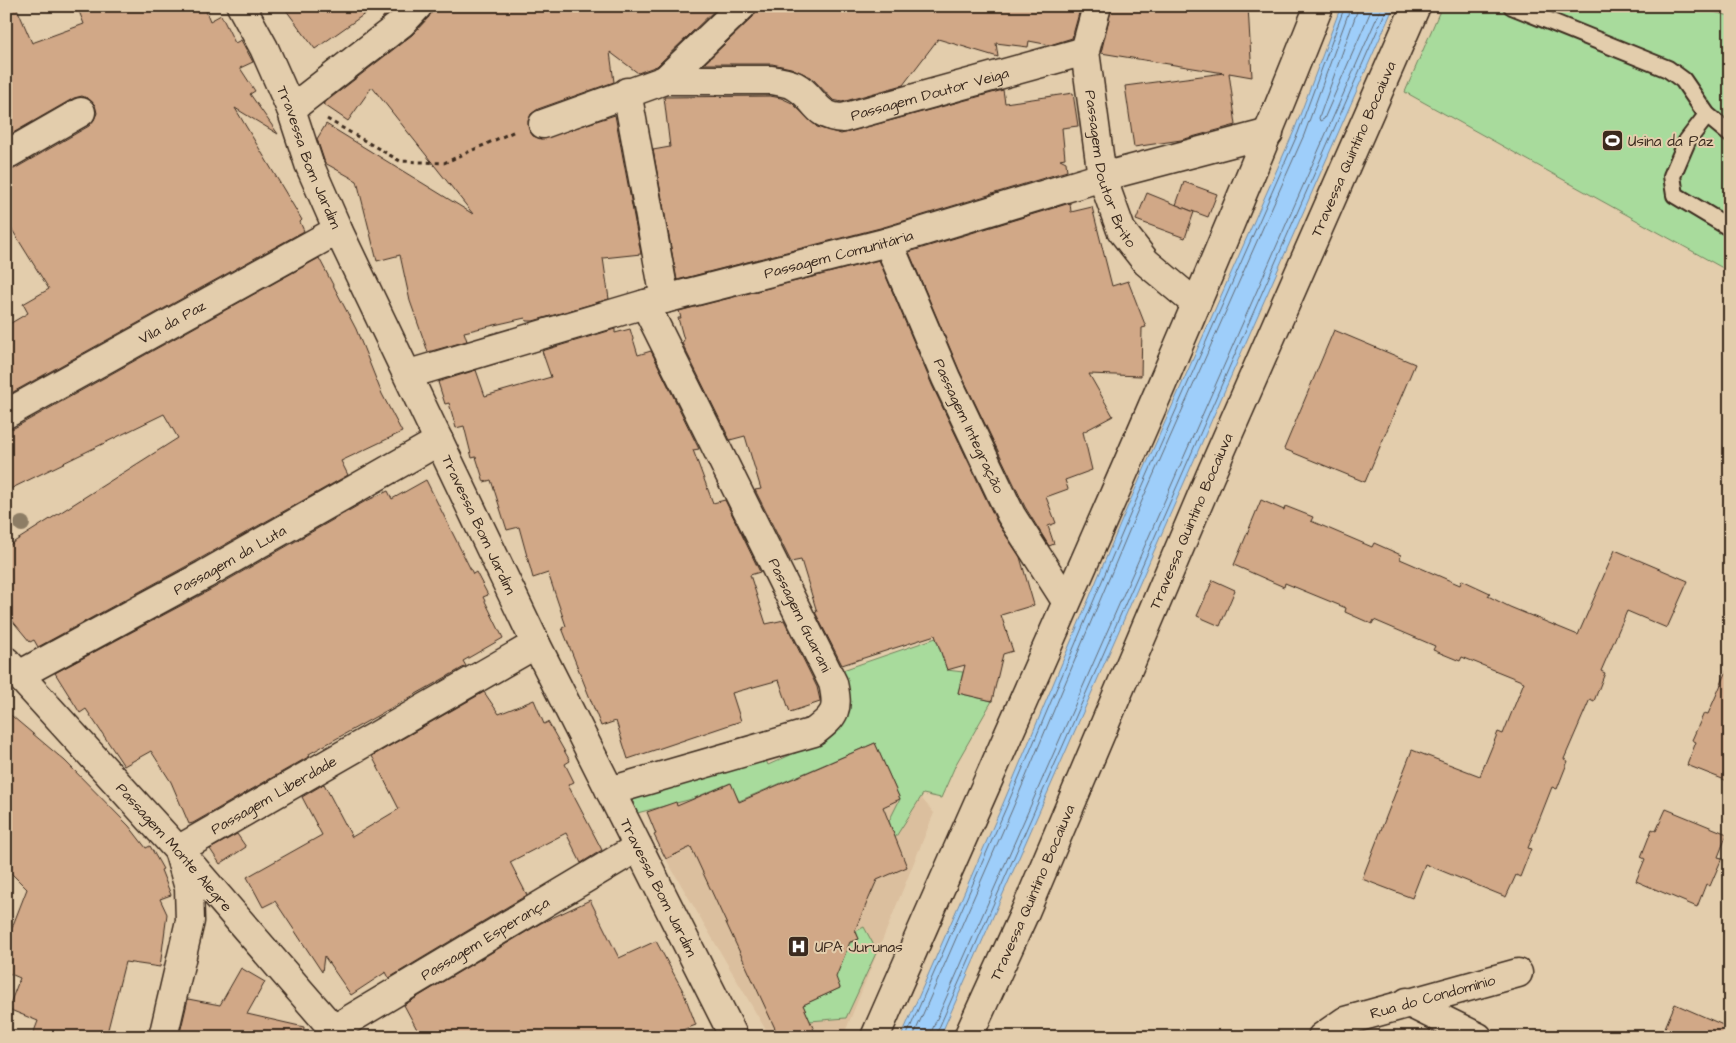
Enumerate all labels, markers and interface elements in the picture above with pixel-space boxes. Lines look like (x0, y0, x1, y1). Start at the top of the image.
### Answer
street label: Travessa Quintino Bocaiuva (1306, 58, 1402, 240)
street label: Passagem Doutor Veiga (848, 63, 1012, 126)
street label: Travessa Bom Jardim (271, 82, 346, 232)
street label: Passagem Doutor Brito (1079, 89, 1141, 253)
sports icon: Usina da Paz (1600, 129, 1624, 153)
place label: Usina da Paz (1628, 131, 1714, 152)
street label: Passagem Comunitária (762, 225, 916, 284)
street label: Vila da Paz (135, 295, 210, 349)
street label: Passagem Integração (928, 355, 1010, 498)
street label: Travessa Quintino Bocaiuva (1145, 430, 1239, 613)
street label: Travessa Bom Jardim (436, 452, 521, 598)
street label: Passagem da Luta (170, 520, 291, 601)
street label: Passagem Guarani (762, 555, 837, 677)
street label: Passagem Liberdade (207, 751, 341, 840)
street label: Passagem Monte Alegre (111, 778, 237, 917)
street label: Travessa Quintino Bocaiuva (985, 801, 1080, 984)
street label: Travessa Bom Jardim (615, 815, 702, 961)
street label: Passagem Esperança (417, 892, 554, 986)
hospital icon: UPA Jurunas (787, 935, 811, 959)
place label: UPA Jurunas (815, 937, 903, 958)
street label: Rua do Condomínio (1368, 970, 1498, 1025)

